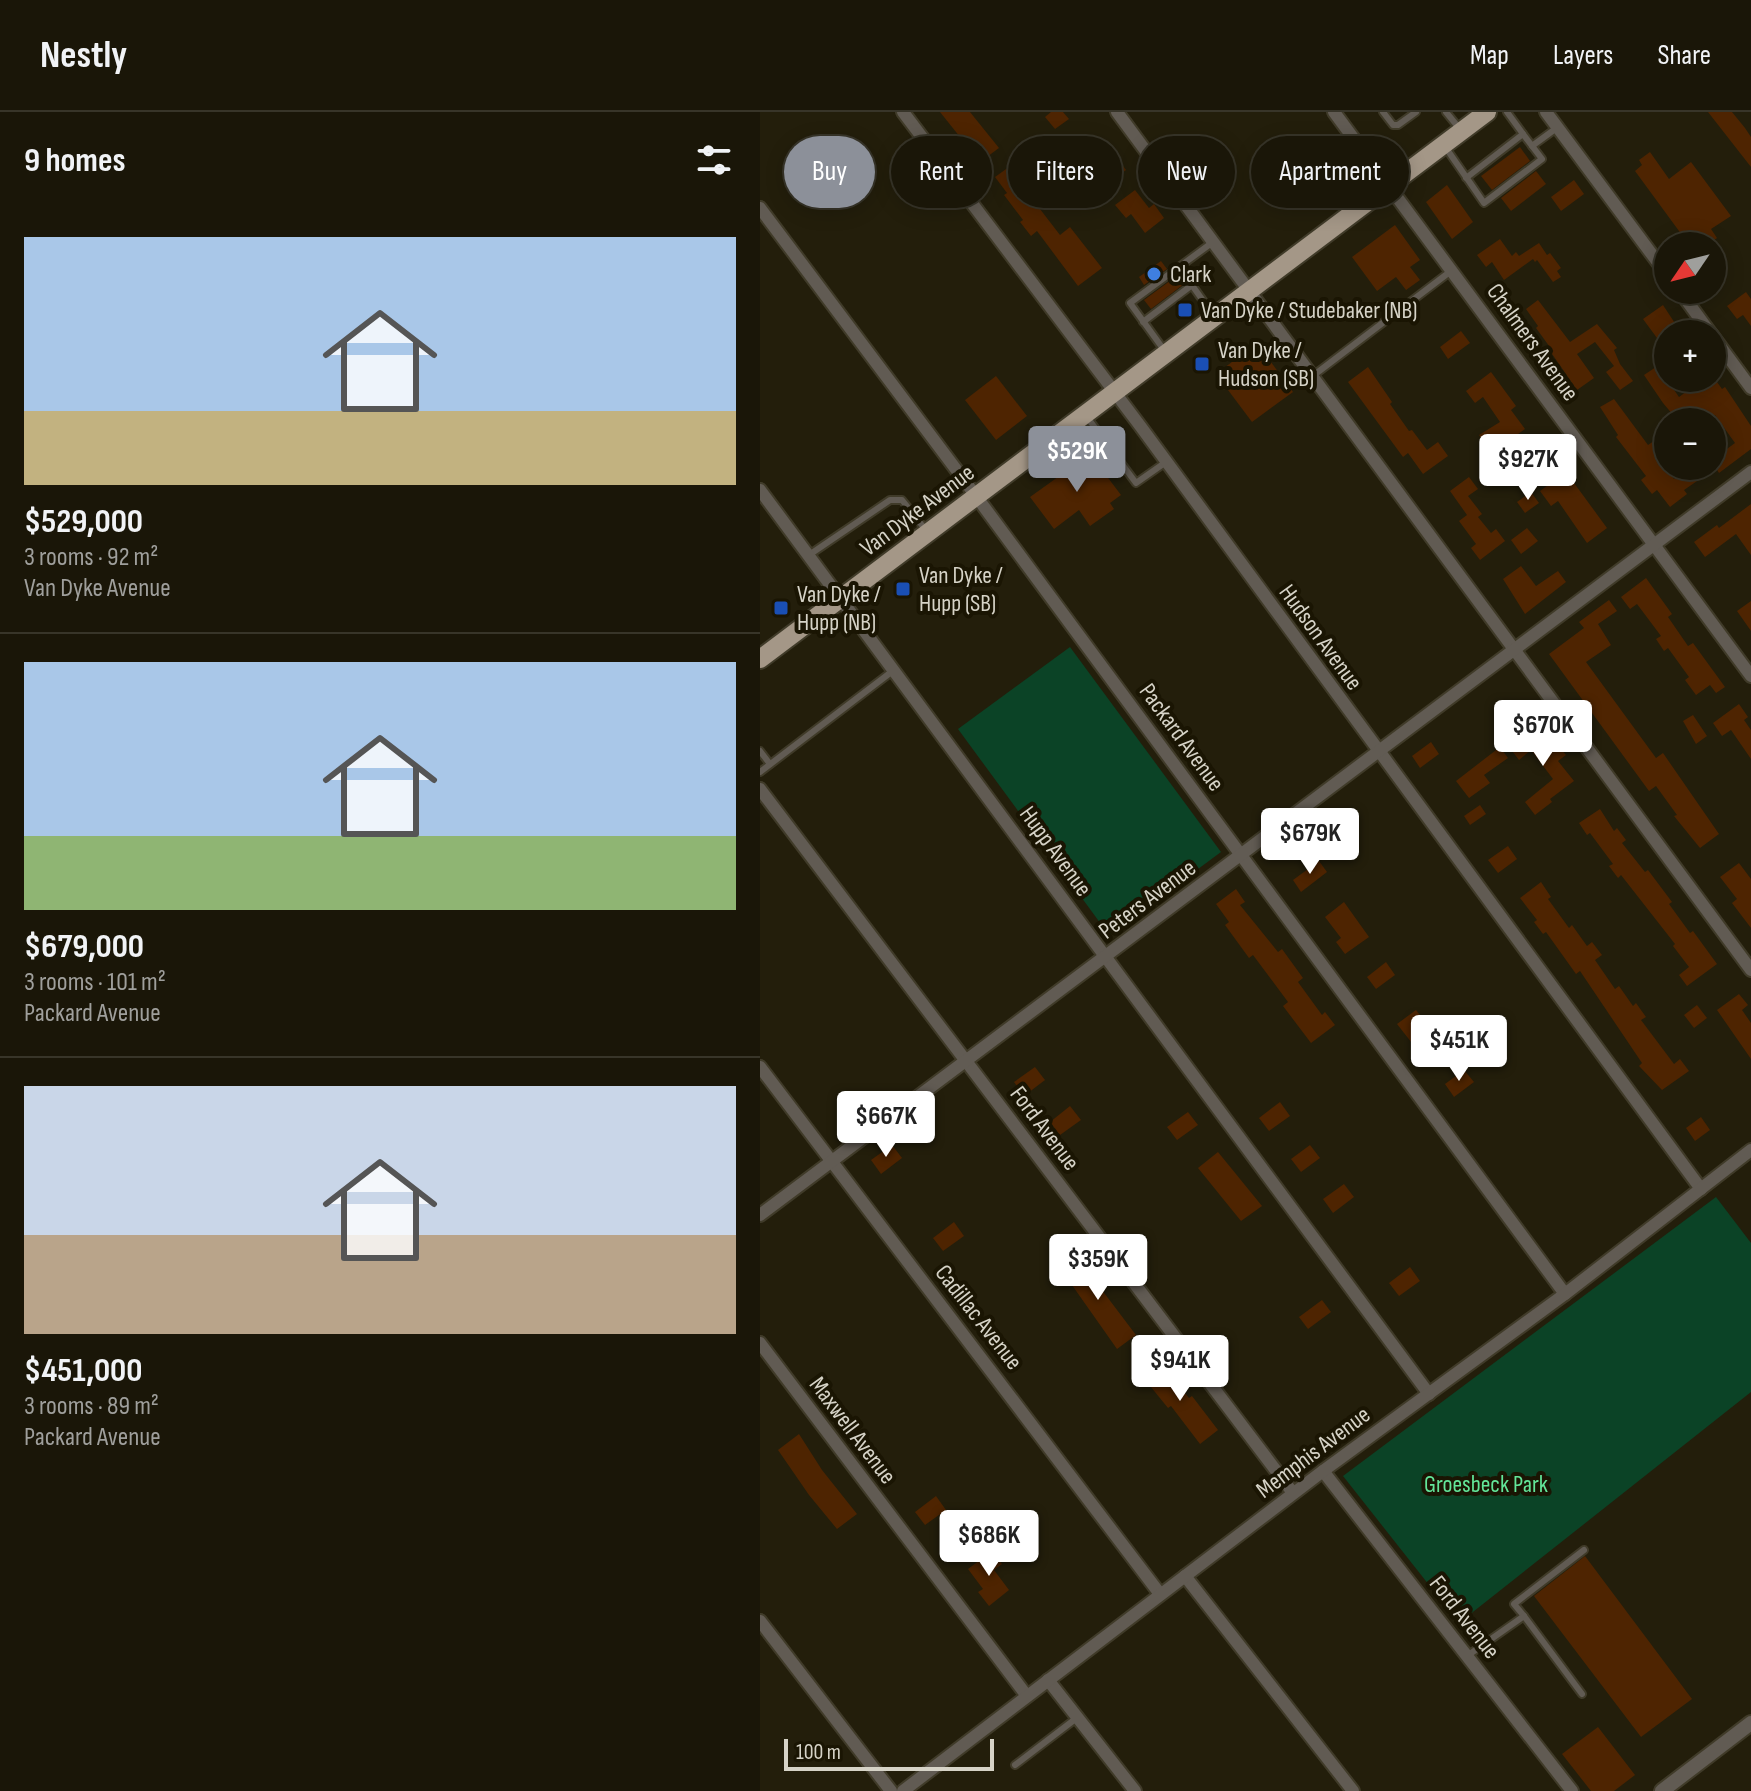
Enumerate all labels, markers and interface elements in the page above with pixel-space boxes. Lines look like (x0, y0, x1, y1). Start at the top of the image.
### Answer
text: Nestly (40, 33, 127, 78)
text: Map (1470, 39, 1509, 72)
text: Layers (1553, 39, 1613, 72)
text: Share (1657, 39, 1711, 72)
chip: Buy (784, 136, 875, 208)
chip: Rent (891, 136, 992, 208)
chip: Filters (1008, 136, 1122, 208)
chip: New (1138, 136, 1235, 208)
chip: Apartment (1251, 136, 1409, 208)
icon: filters (692, 138, 736, 182)
text: 9 homes (24, 140, 125, 181)
north arrow (1654, 232, 1726, 304)
map controls (1654, 232, 1726, 480)
place label: Clark (1170, 260, 1211, 289)
marker: Clark (1145, 265, 1163, 283)
street label: Chalmers Avenue (1480, 278, 1585, 407)
icon: home (308, 289, 452, 433)
place label: Van Dyke / Studebaker (NB) (1201, 296, 1417, 325)
marker: Van Dyke / Studebaker (NB) (1176, 301, 1194, 319)
button: + (1654, 320, 1726, 392)
place label: Van Dyke / Hudson (SB) (1218, 336, 1314, 393)
marker: Van Dyke / Hudson (SB) (1193, 355, 1211, 373)
button: − (1654, 408, 1726, 480)
pin: $529K (1021, 426, 1133, 494)
pin: $927K (1472, 434, 1584, 502)
text: $529K (1046, 436, 1108, 467)
text: $927K (1497, 444, 1559, 475)
street label: Van Dyke Avenue (855, 458, 980, 563)
text: $529,000 (24, 501, 143, 542)
text: 3 rooms · 92 m² (24, 542, 158, 573)
place label: Van Dyke / Hupp (SB) (919, 561, 1003, 618)
text: Van Dyke Avenue (24, 573, 171, 604)
street label: Hudson Avenue (1273, 579, 1369, 696)
place label: Van Dyke / Hupp (NB) (797, 580, 881, 637)
marker: Van Dyke / Hupp (SB) (894, 580, 912, 598)
marker: Van Dyke / Hupp (NB) (772, 599, 790, 617)
street label: Packard Avenue (1133, 678, 1230, 797)
pin: $670K (1487, 700, 1599, 768)
text: $670K (1512, 710, 1574, 741)
icon: home (308, 714, 452, 858)
street label: Hupp Avenue (1013, 800, 1098, 902)
pin: $679K (1254, 808, 1366, 876)
text: $679K (1279, 818, 1341, 849)
street label: Peters Avenue (1093, 853, 1202, 945)
text: $679,000 (24, 926, 144, 967)
text: 3 rooms · 101 m² (24, 967, 166, 998)
text: Packard Avenue (24, 998, 161, 1029)
pin: $451K (1403, 1015, 1515, 1083)
text: $451K (1429, 1025, 1489, 1056)
street label: Ford Avenue (1004, 1081, 1086, 1176)
pin: $667K (830, 1091, 942, 1159)
text: $667K (855, 1101, 917, 1132)
icon: home (308, 1138, 452, 1282)
pin: $359K (1042, 1234, 1154, 1302)
text: $359K (1067, 1244, 1129, 1275)
street label: Cadillac Avenue (929, 1259, 1029, 1376)
pin: $941K (1124, 1335, 1236, 1403)
text: $941K (1149, 1345, 1211, 1376)
text: $451,000 (24, 1350, 142, 1391)
street label: Maxwell Avenue (803, 1371, 902, 1490)
text: 3 rooms · 89 m² (24, 1391, 159, 1422)
street label: Memphis Avenue (1251, 1400, 1376, 1505)
text: Packard Avenue (24, 1422, 161, 1453)
park label: Groesbeck Park (1424, 1470, 1548, 1499)
pin: $686K (933, 1510, 1045, 1578)
text: $686K (958, 1520, 1020, 1551)
street label: Ford Avenue (1423, 1570, 1506, 1665)
scale bar (784, 1735, 994, 1771)
text: 100 m (796, 1739, 841, 1766)

